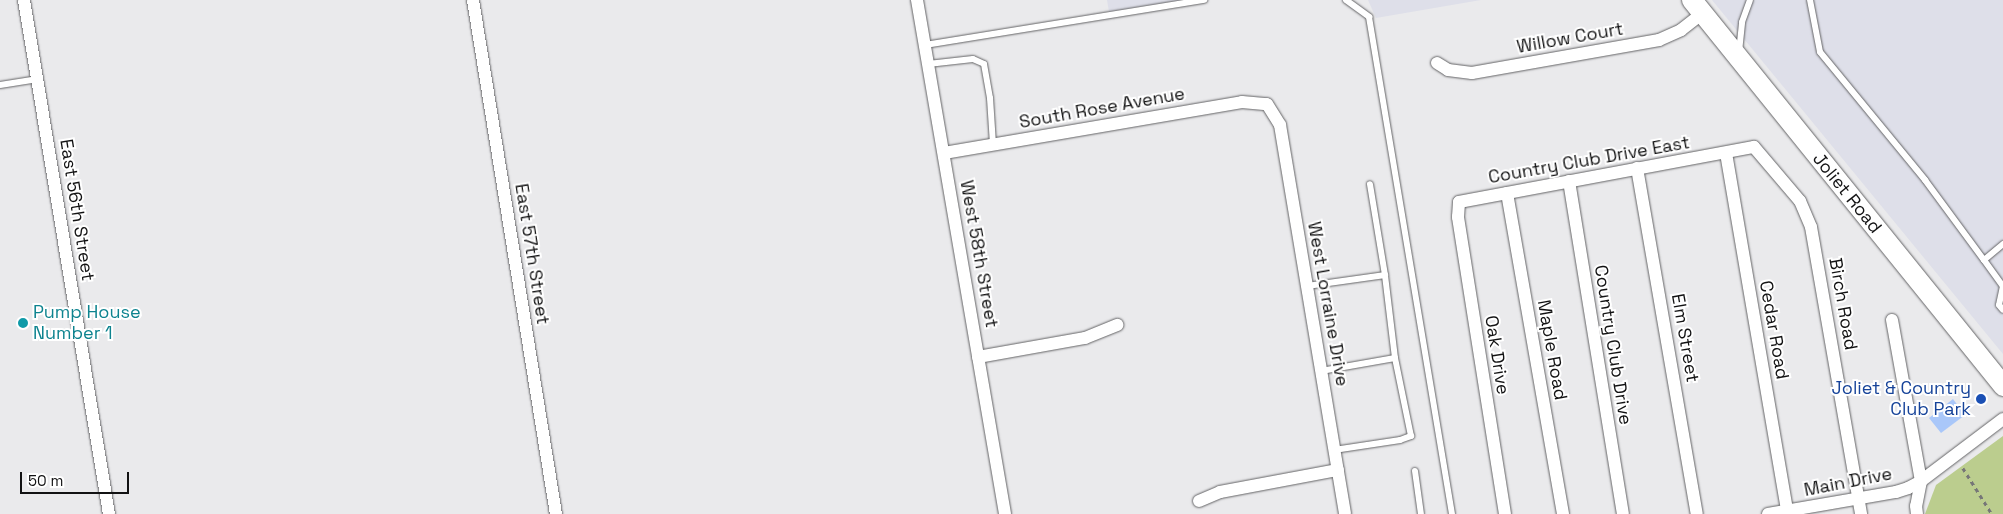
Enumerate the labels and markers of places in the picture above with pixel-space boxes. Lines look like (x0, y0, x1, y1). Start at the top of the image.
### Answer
place label: Pump House Number 1 (33, 302, 141, 344)
marker: Pump House Number 1 (17, 317, 29, 329)
place label: Joliet & Country Club Park (1832, 378, 1971, 420)
marker: Joliet & Country Club Park (1975, 393, 1987, 405)

